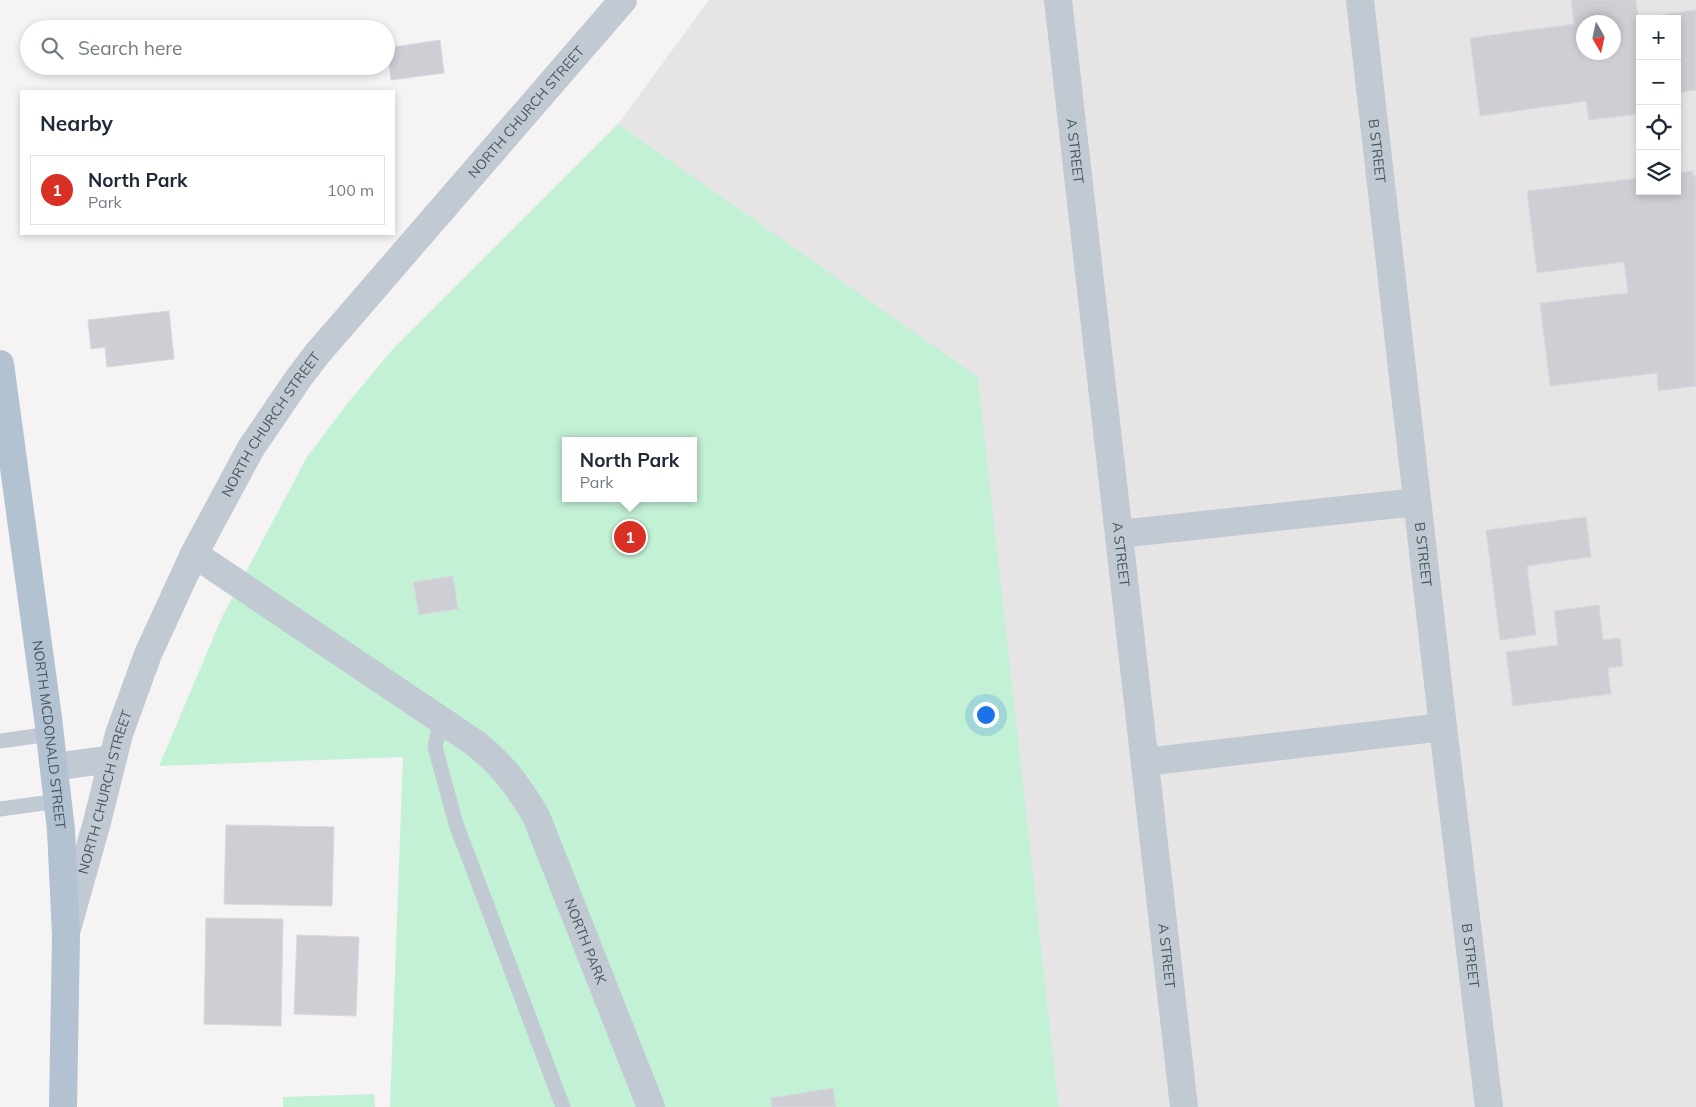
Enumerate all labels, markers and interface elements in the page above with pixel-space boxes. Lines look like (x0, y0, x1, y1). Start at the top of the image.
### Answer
north arrow (1576, 15, 1621, 60)
map controls (1636, 15, 1681, 195)
button: + (1636, 15, 1681, 60)
search box (20, 20, 395, 75)
icon: search (38, 34, 66, 62)
text: Search here (78, 36, 182, 60)
street label: NORTH CHURCH STREET (464, 42, 589, 182)
button: − (1636, 60, 1681, 105)
button: locate (1636, 105, 1681, 150)
text: Nearby (40, 110, 113, 136)
street label: A STREET (1063, 118, 1088, 185)
street label: B STREET (1365, 118, 1390, 185)
button: layers (1636, 150, 1681, 195)
text: North Park (88, 168, 187, 192)
text: 1 (52, 180, 62, 200)
text: 100 m (327, 180, 374, 200)
text: Park (88, 192, 122, 212)
street label: NORTH CHURCH STREET (218, 348, 325, 500)
popup (562, 437, 697, 502)
text: North Park (580, 448, 679, 472)
text: Park (580, 472, 613, 492)
pin: 1 (614, 518, 646, 556)
street label: A STREET (1108, 521, 1134, 588)
street label: B STREET (1411, 521, 1436, 588)
street label: NORTH MCDONALD STREET (29, 639, 70, 831)
your location (973, 702, 999, 728)
street label: NORTH CHURCH STREET (74, 707, 136, 876)
street label: NORTH PARK (560, 896, 611, 988)
street label: A STREET (1154, 922, 1179, 990)
street label: B STREET (1458, 922, 1484, 989)

